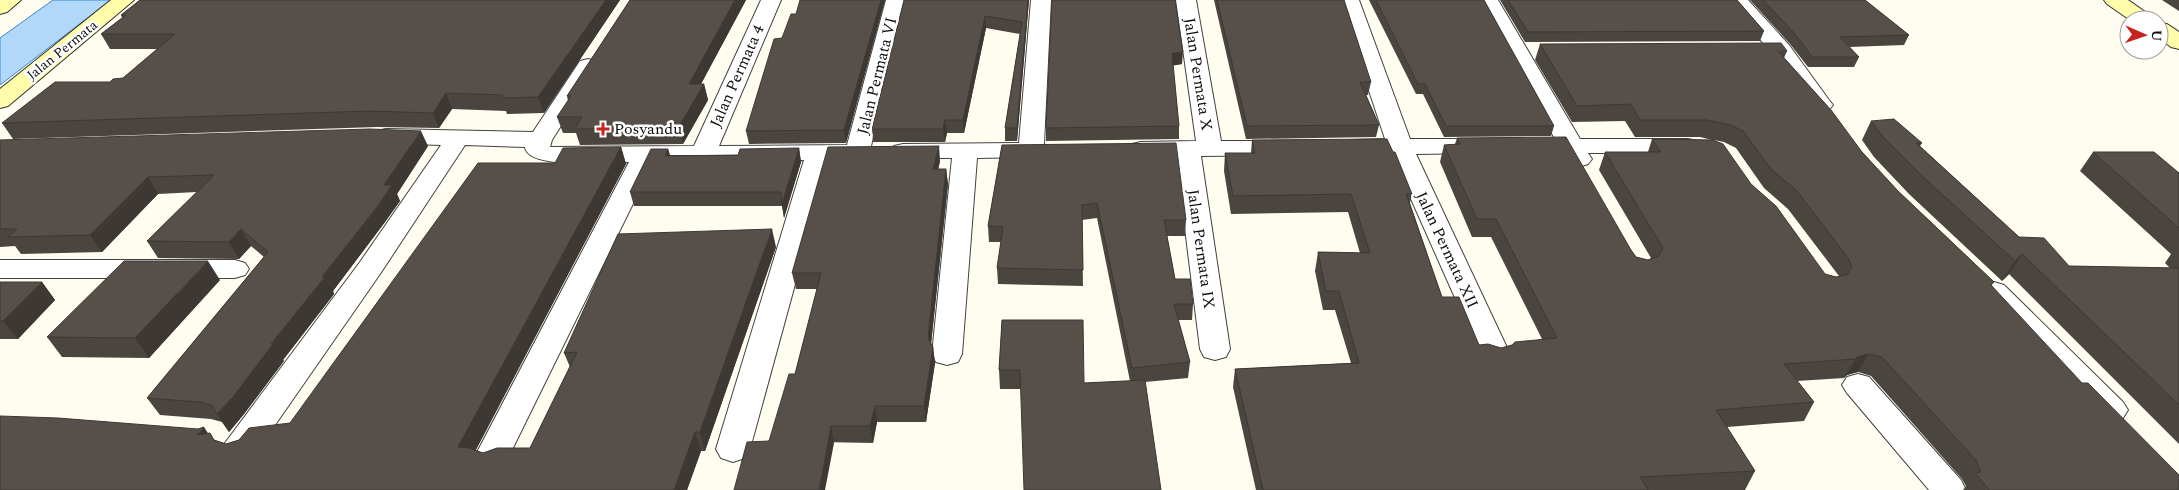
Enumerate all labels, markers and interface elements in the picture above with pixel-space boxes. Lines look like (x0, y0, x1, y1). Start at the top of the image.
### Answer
north arrow (2119, 10, 2169, 60)
street label: Jalan Permata (22, 15, 102, 85)
street label: Jalan Permata VI (851, 15, 903, 137)
street label: Jalan Permata X (1177, 16, 1219, 132)
street label: Jalan Permata 4 (704, 21, 770, 131)
text: U (2146, 29, 2167, 42)
place label: Posyandu (614, 117, 682, 141)
marker: Posyandu (596, 122, 610, 136)
street label: Jalan Permata IX (1181, 188, 1221, 310)
street label: Jalan Permata XII (1409, 188, 1485, 312)

